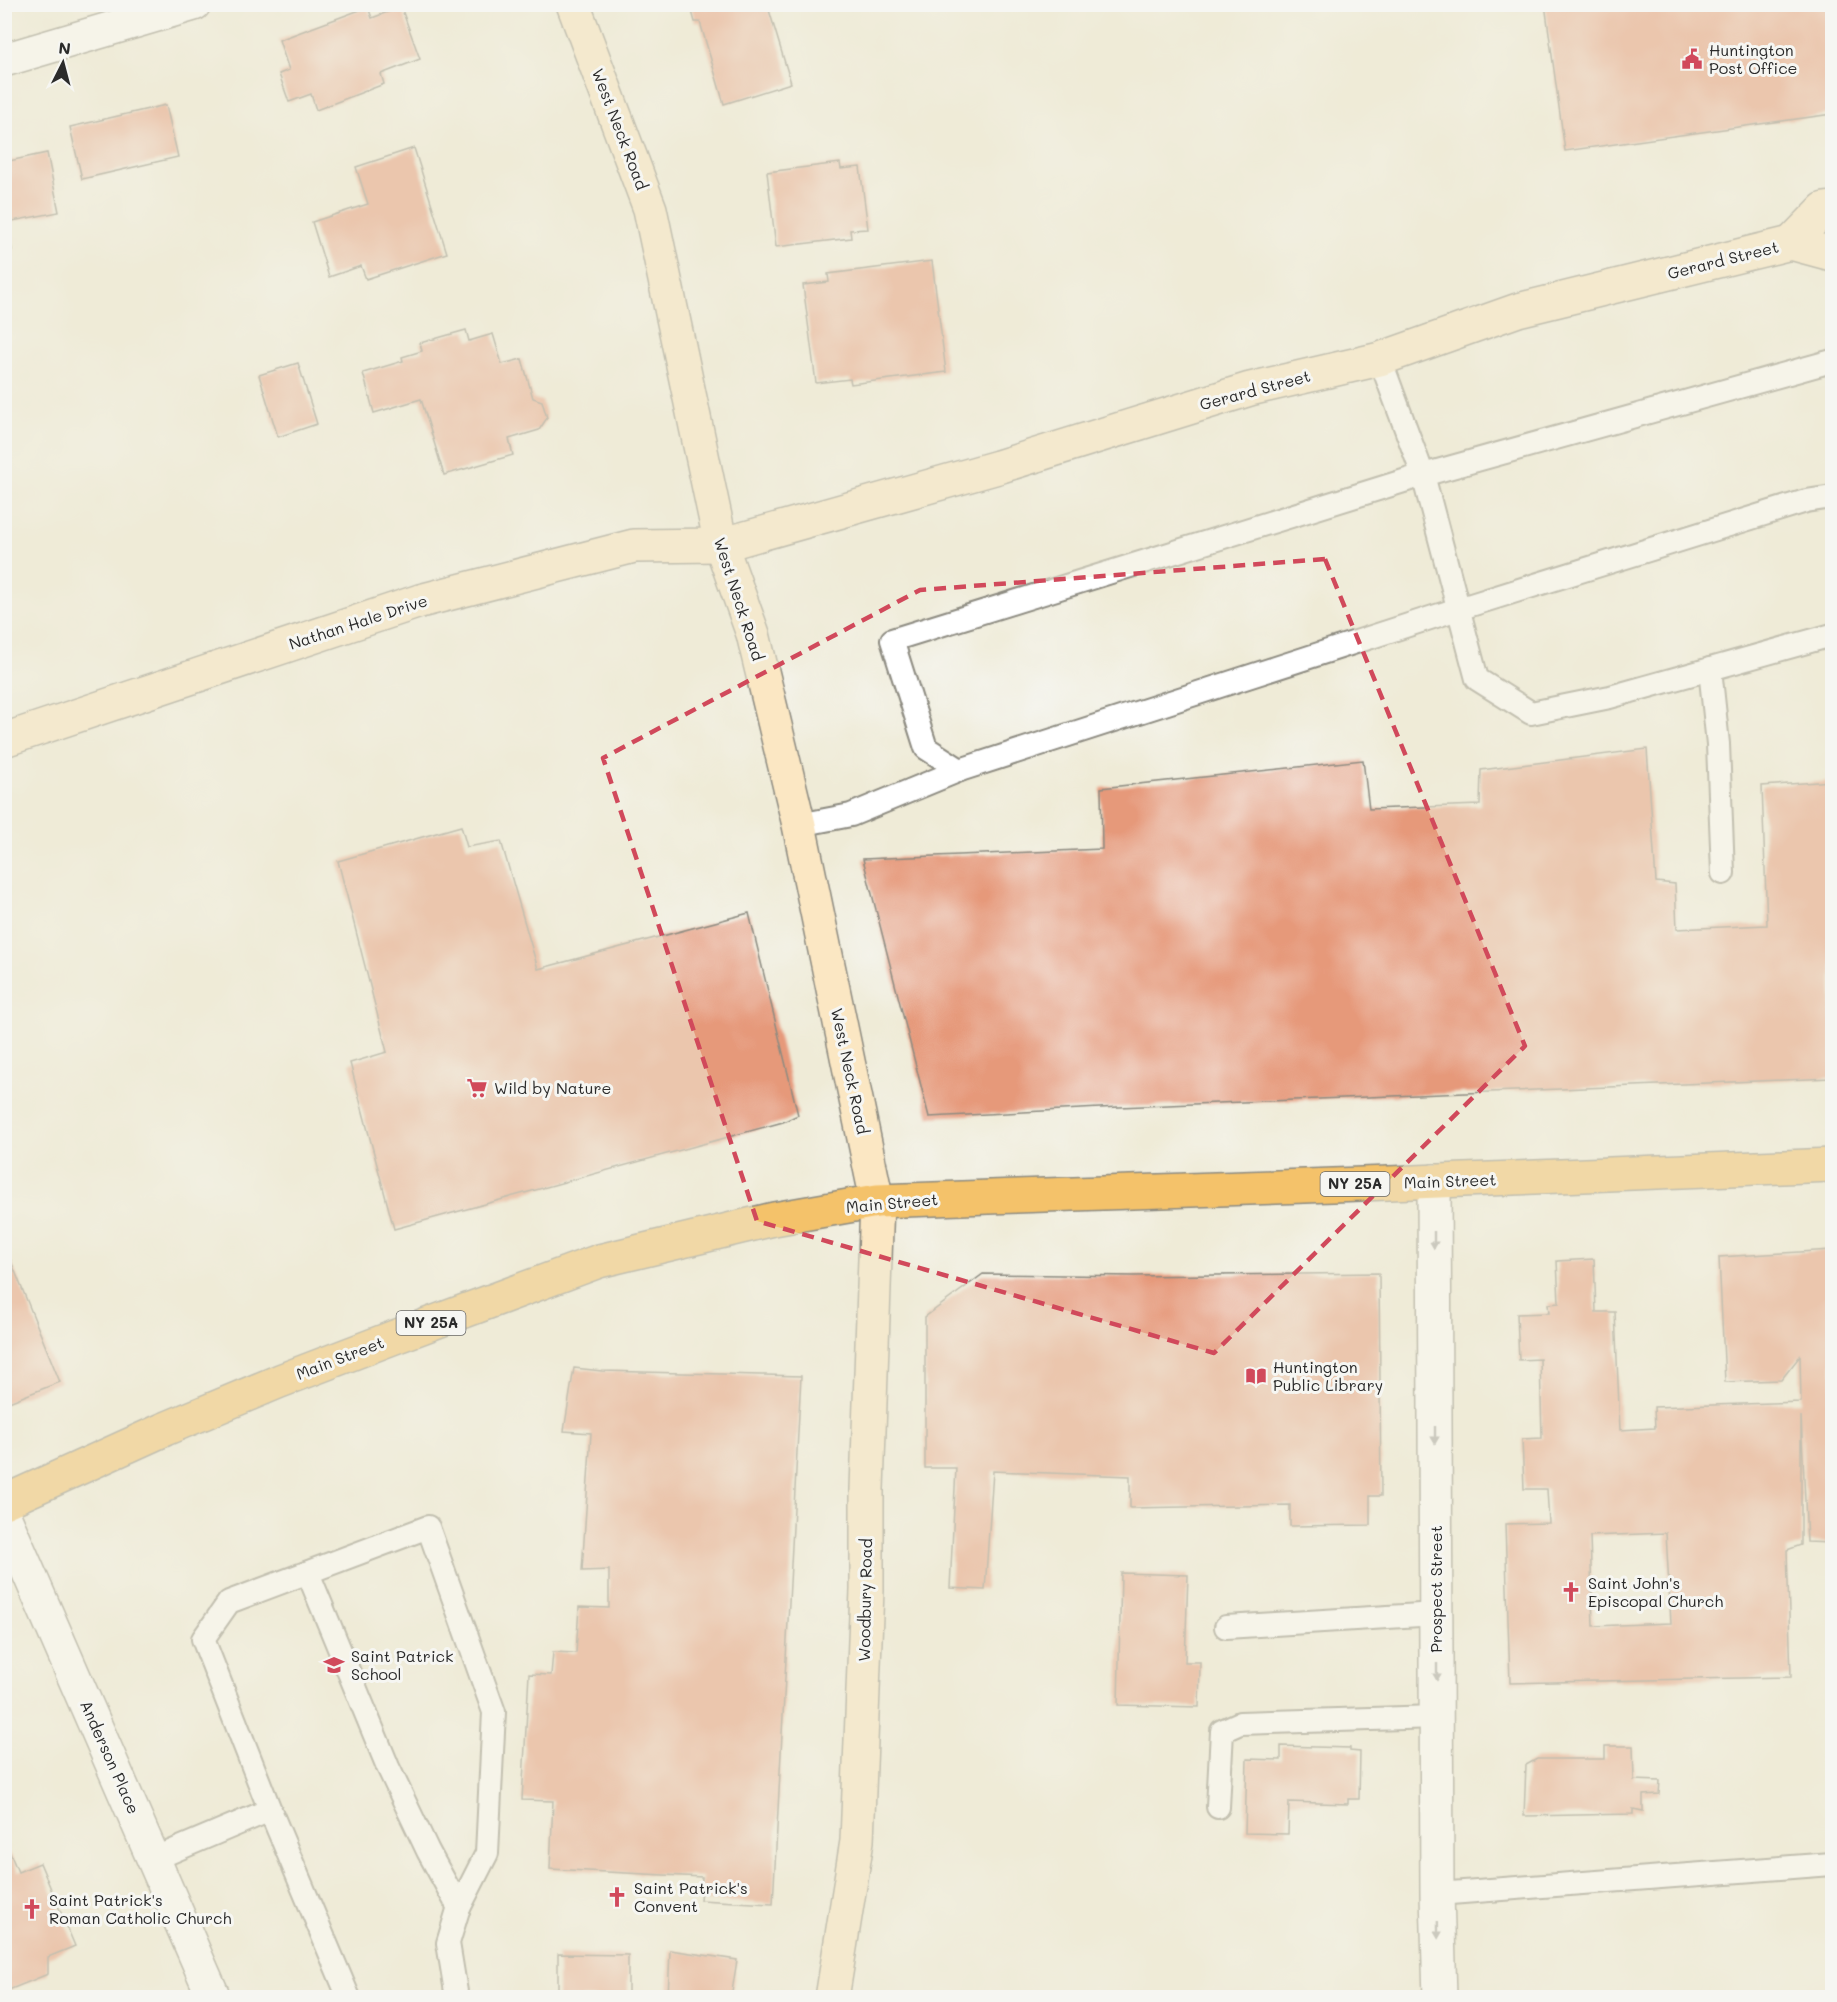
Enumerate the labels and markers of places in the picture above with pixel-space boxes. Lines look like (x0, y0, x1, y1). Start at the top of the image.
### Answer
place label: Huntington Post Office (1709, 39, 1798, 78)
public building icon: Huntington Post Office (1680, 47, 1704, 71)
supermarket icon: Wild by Nature (465, 1076, 489, 1100)
place label: Wild by Nature (494, 1077, 611, 1098)
place label: Huntington Public Library (1273, 1356, 1383, 1395)
library icon: Huntington Public Library (1244, 1364, 1268, 1388)
place label: Saint John's Episcopal Church (1588, 1572, 1723, 1611)
church icon: Saint John's Episcopal Church (1559, 1580, 1583, 1604)
place label: Saint Patrick School (351, 1645, 454, 1684)
school or university icon: Saint Patrick School (322, 1653, 346, 1677)
place label: Saint Patrick's Convent (634, 1877, 748, 1916)
church icon: Saint Patrick's Convent (605, 1885, 629, 1909)
place label: Saint Patrick's Roman Catholic Church (49, 1889, 232, 1928)
church icon: Saint Patrick's Roman Catholic Church (20, 1897, 44, 1921)

